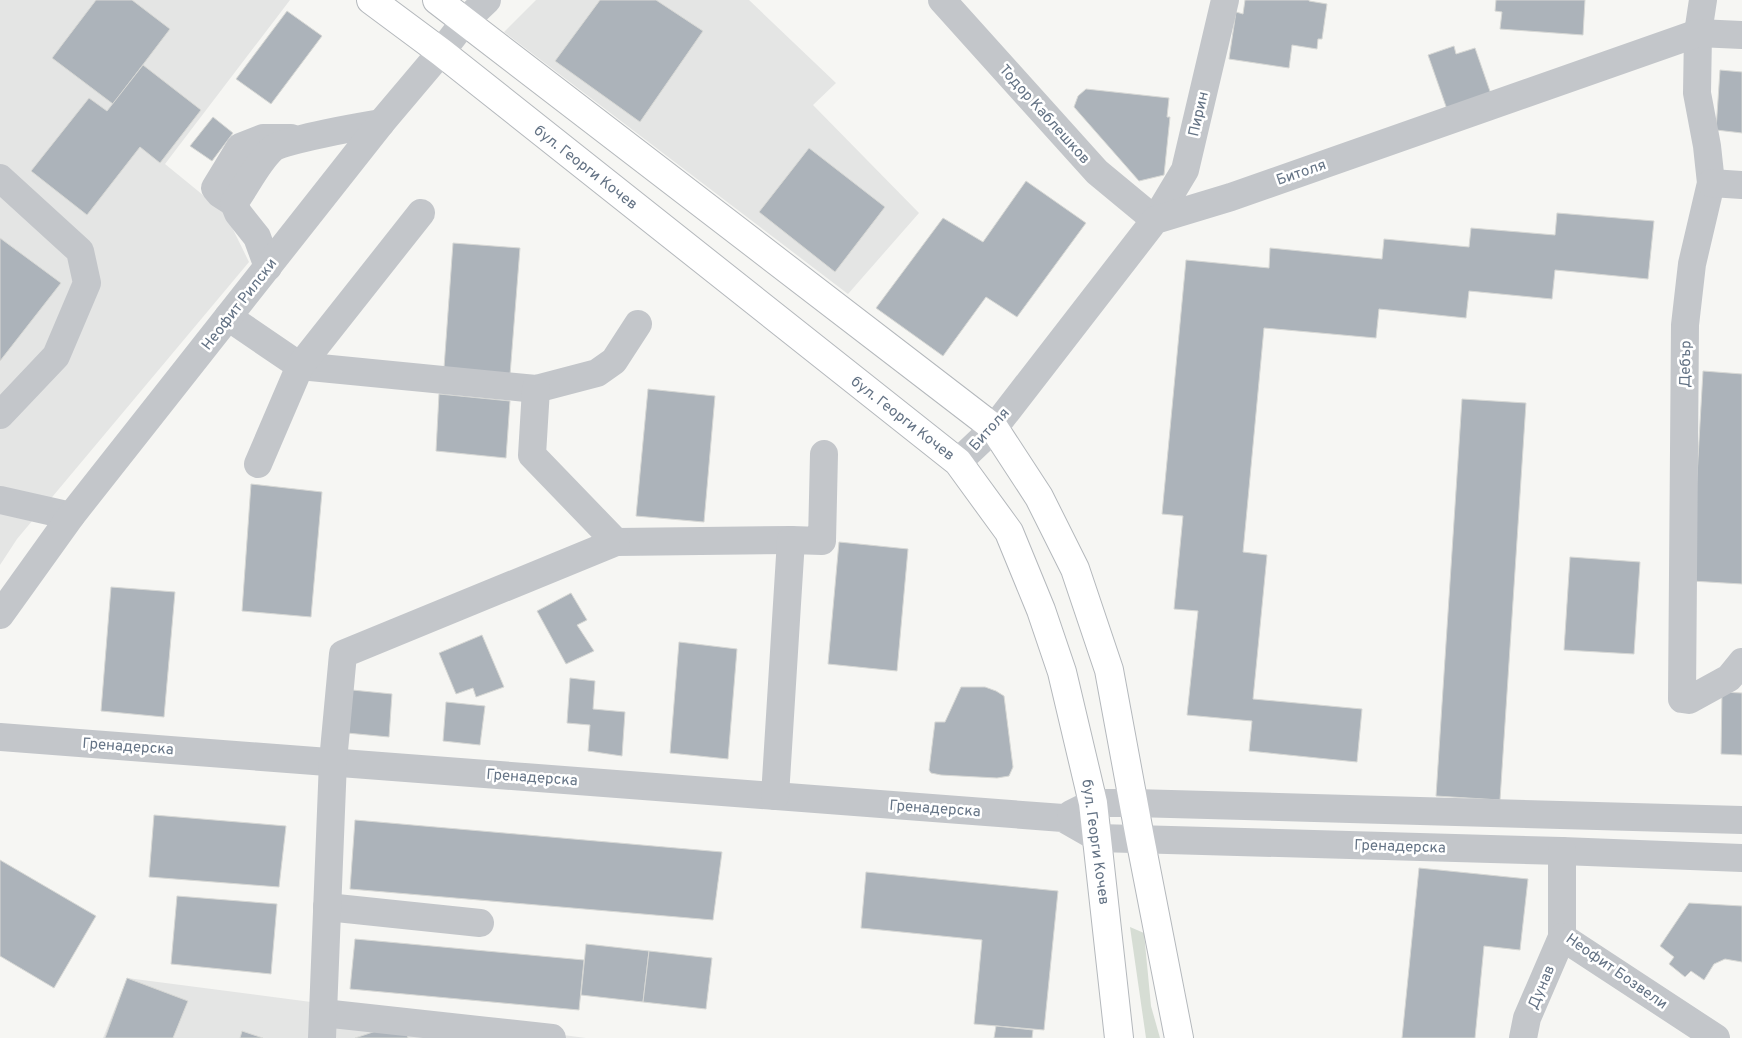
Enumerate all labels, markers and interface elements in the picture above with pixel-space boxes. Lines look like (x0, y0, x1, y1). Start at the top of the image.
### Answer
street label: Тодор Каблешков (994, 61, 1094, 169)
street label: Пирин (1185, 90, 1214, 139)
street label: бул. Георги Кочев (529, 122, 641, 215)
street label: Битоля (1274, 156, 1329, 191)
street label: Неофит Рилски (198, 255, 282, 355)
street label: Дебър (1677, 340, 1696, 388)
street label: бул. Георги Кочев (846, 373, 958, 466)
street label: Битоля (966, 404, 1014, 456)
street label: Гренадерска (82, 735, 174, 760)
street label: Гренадерска (486, 766, 578, 791)
street label: бул. Георги Кочев (1076, 778, 1113, 906)
street label: Гренадерска (889, 797, 981, 822)
street label: Гренадерска (1354, 836, 1446, 859)
street label: Неофит Бозвели (1562, 930, 1671, 1014)
street label: Дунав (1525, 963, 1560, 1013)

